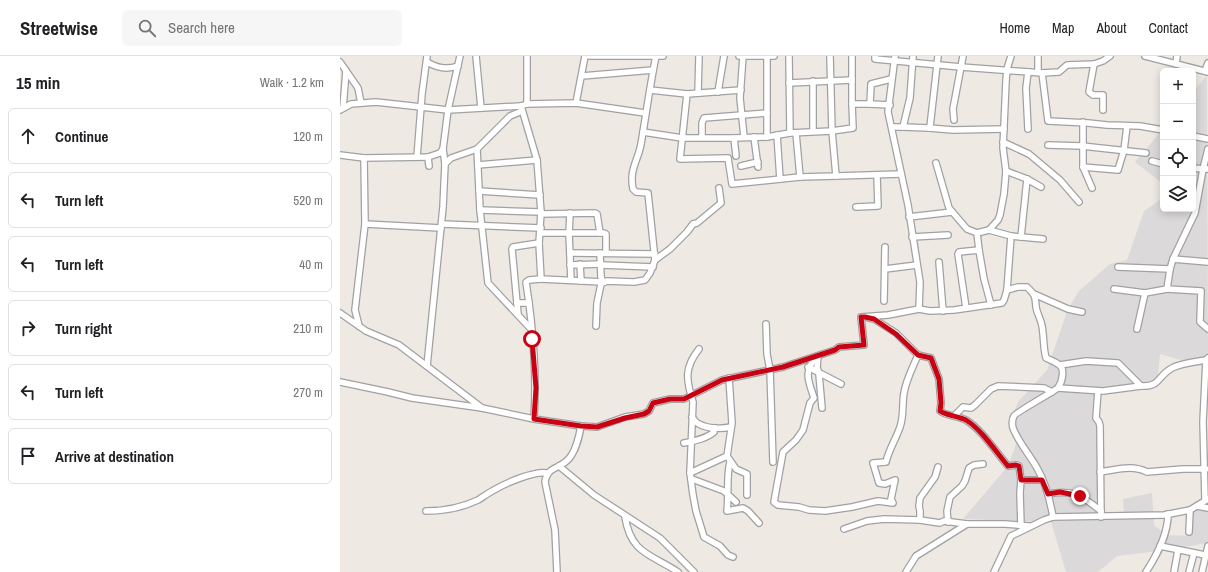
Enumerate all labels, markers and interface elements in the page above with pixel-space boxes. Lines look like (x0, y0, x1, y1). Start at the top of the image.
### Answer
search box (122, 10, 402, 46)
text: Streetwise (20, 15, 98, 41)
icon: search (136, 17, 158, 39)
text: Search here (168, 17, 235, 38)
text: Home (999, 19, 1030, 37)
text: Map (1052, 19, 1074, 37)
text: About (1096, 19, 1126, 37)
text: Contact (1148, 19, 1188, 37)
map controls (1160, 68, 1196, 212)
button: + (1160, 68, 1196, 104)
text: 15 min (16, 71, 60, 94)
text: Walk · 1.2 km (260, 74, 324, 91)
button: − (1160, 104, 1196, 140)
icon: ahead (17, 125, 39, 147)
text: Continue (55, 126, 108, 147)
text: 120 m (293, 128, 323, 145)
button: locate (1160, 140, 1196, 176)
button: layers (1160, 176, 1196, 212)
icon: left (17, 189, 39, 211)
text: Turn left (55, 190, 103, 211)
text: 520 m (293, 192, 323, 209)
icon: left (17, 253, 39, 275)
text: Turn left (55, 254, 103, 275)
text: 40 m (299, 256, 323, 273)
icon: right (17, 317, 39, 339)
text: Turn right (55, 318, 112, 339)
text: 210 m (293, 320, 323, 337)
route start (523, 330, 541, 348)
icon: left (17, 381, 39, 403)
text: Turn left (55, 382, 103, 403)
text: 270 m (293, 384, 323, 401)
icon: arrive (17, 445, 39, 467)
text: Arrive at destination (55, 446, 174, 467)
route end (1071, 487, 1089, 505)

